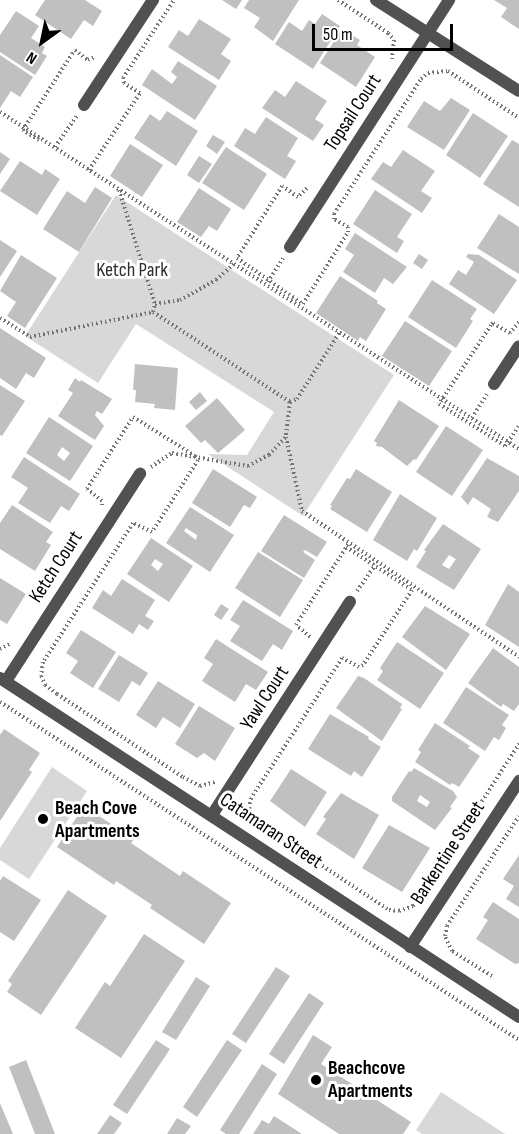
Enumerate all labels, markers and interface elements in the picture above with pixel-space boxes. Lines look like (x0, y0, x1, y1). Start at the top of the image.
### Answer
north arrow (12, 12, 72, 72)
scale bar (315, 12, 456, 50)
text: 50 m (323, 24, 353, 45)
text: N (23, 47, 41, 68)
street label: Topsail Court (319, 70, 387, 156)
park label: Ketch Park (96, 258, 168, 282)
street label: Ketch Court (24, 527, 88, 607)
street label: Yawl Court (235, 661, 295, 735)
street label: Catamaran Street (215, 788, 327, 874)
place label: Beach Cove Apartments (55, 796, 140, 843)
street label: Barkentine Street (406, 797, 490, 909)
marker: Beach Cove Apartments (36, 812, 50, 826)
place label: Beachcove Apartments (328, 1056, 413, 1103)
marker: Beachcove Apartments (309, 1073, 323, 1087)

